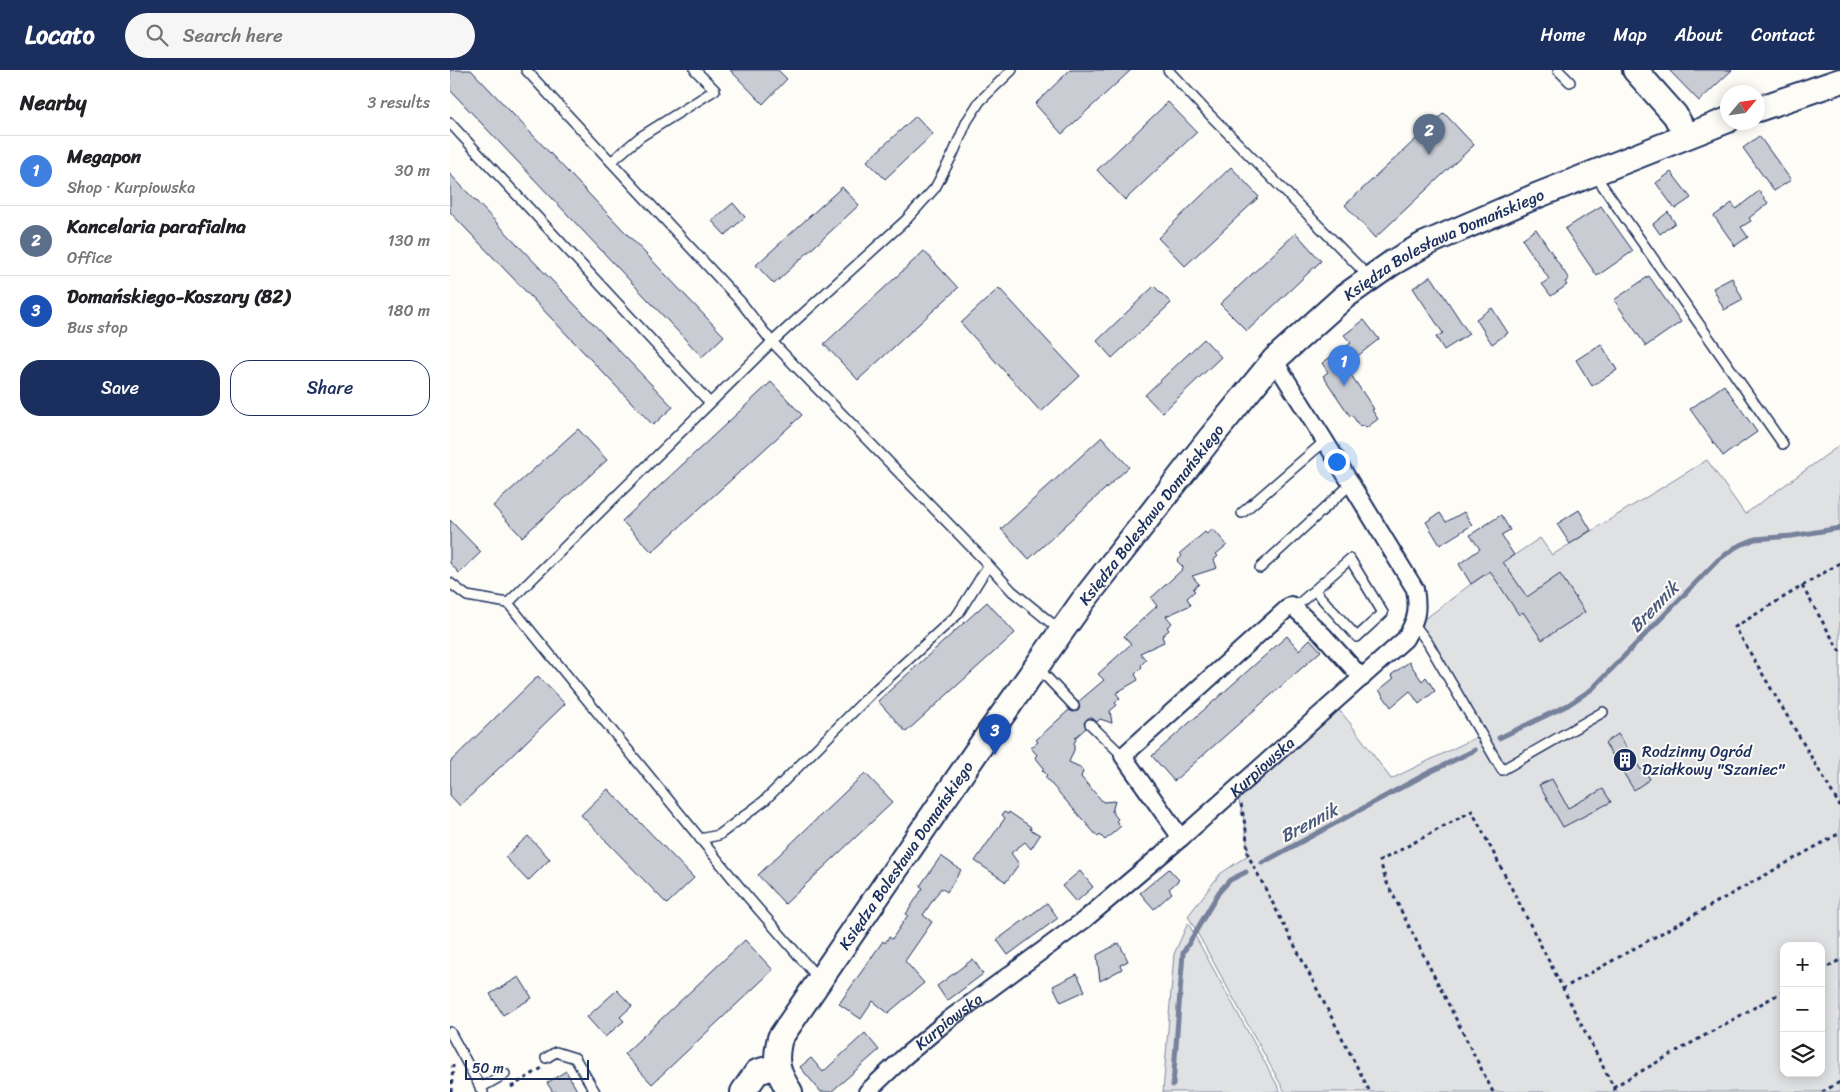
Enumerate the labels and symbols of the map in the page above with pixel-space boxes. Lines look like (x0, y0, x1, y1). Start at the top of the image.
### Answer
north arrow (1720, 85, 1765, 130)
pin: 2 (1413, 114, 1445, 155)
street label: Księdza Bolesława Domańskiego (1337, 180, 1548, 308)
pin: 1 (1328, 345, 1360, 386)
street label: Księdza Bolesława Domańskiego (1070, 417, 1231, 612)
your location (1324, 449, 1350, 475)
water label: Brennik (1621, 572, 1689, 640)
pin: 3 (979, 714, 1011, 755)
street label: Kurpiowska (1222, 729, 1301, 804)
place label: Rodzinny Ogród Działkowy "Szaniec" (1642, 737, 1786, 784)
building icon: Rodzinny Ogród Działkowy "Szaniec" (1612, 747, 1638, 773)
street label: Księdza Bolesława Domańskiego (830, 754, 981, 956)
water label: Brennik (1274, 793, 1346, 852)
street label: Kurpiowska (907, 985, 989, 1057)
scale bar (465, 1057, 589, 1080)

